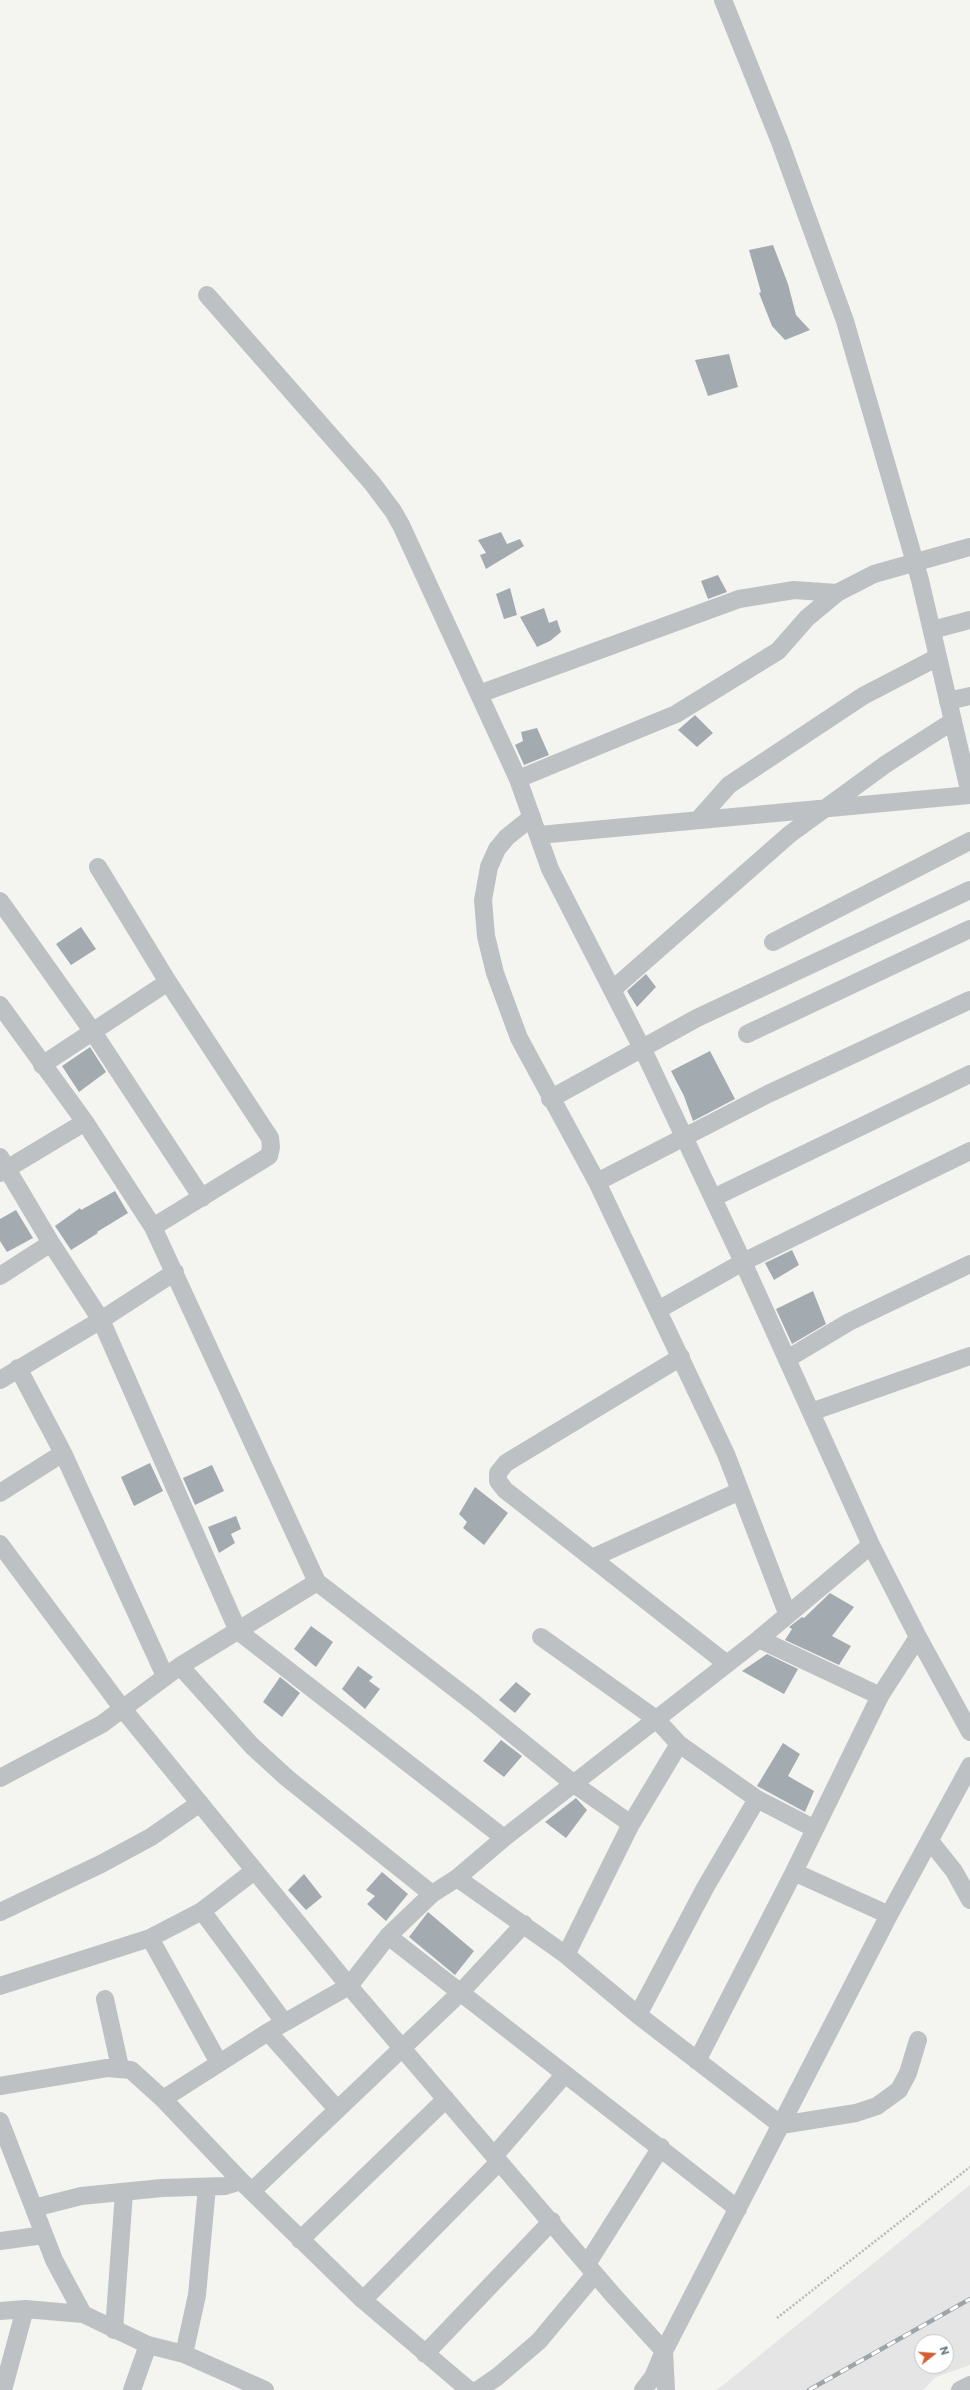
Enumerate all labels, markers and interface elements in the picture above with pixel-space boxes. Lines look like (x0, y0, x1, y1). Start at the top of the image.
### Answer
north arrow (914, 2334, 954, 2374)
text: N (938, 2345, 952, 2356)

